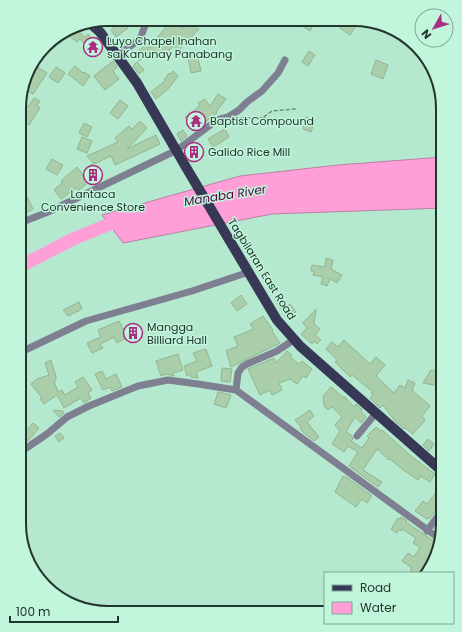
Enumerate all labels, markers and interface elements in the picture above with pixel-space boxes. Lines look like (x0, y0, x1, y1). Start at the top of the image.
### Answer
north arrow (414, 8, 454, 48)
text: N (417, 26, 435, 43)
place label: Luyo Chapel Inahan sa Kanunay Panabang (107, 33, 232, 62)
temple icon: Luyo Chapel Inahan sa Kanunay Panabang (82, 36, 104, 58)
temple icon: Baptist Compound (185, 110, 207, 132)
place label: Baptist Compound (210, 113, 314, 129)
building icon: Galido Rice Mill (183, 141, 205, 163)
place label: Galido Rice Mill (208, 144, 290, 160)
building icon: Lantaca Convenience Store (82, 164, 104, 186)
water label: Manaba River (183, 180, 268, 210)
place label: Lantaca Convenience Store (41, 186, 145, 215)
street label: Tagbilaran East Road (224, 215, 300, 323)
place label: Mangga Billiard Hall (147, 319, 207, 348)
building icon: Mangga Billiard Hall (122, 322, 144, 344)
legend (324, 572, 454, 624)
text: Road (360, 579, 391, 596)
scale bar (10, 598, 118, 624)
text: Water (360, 599, 397, 616)
text: 100 m (16, 603, 50, 620)

